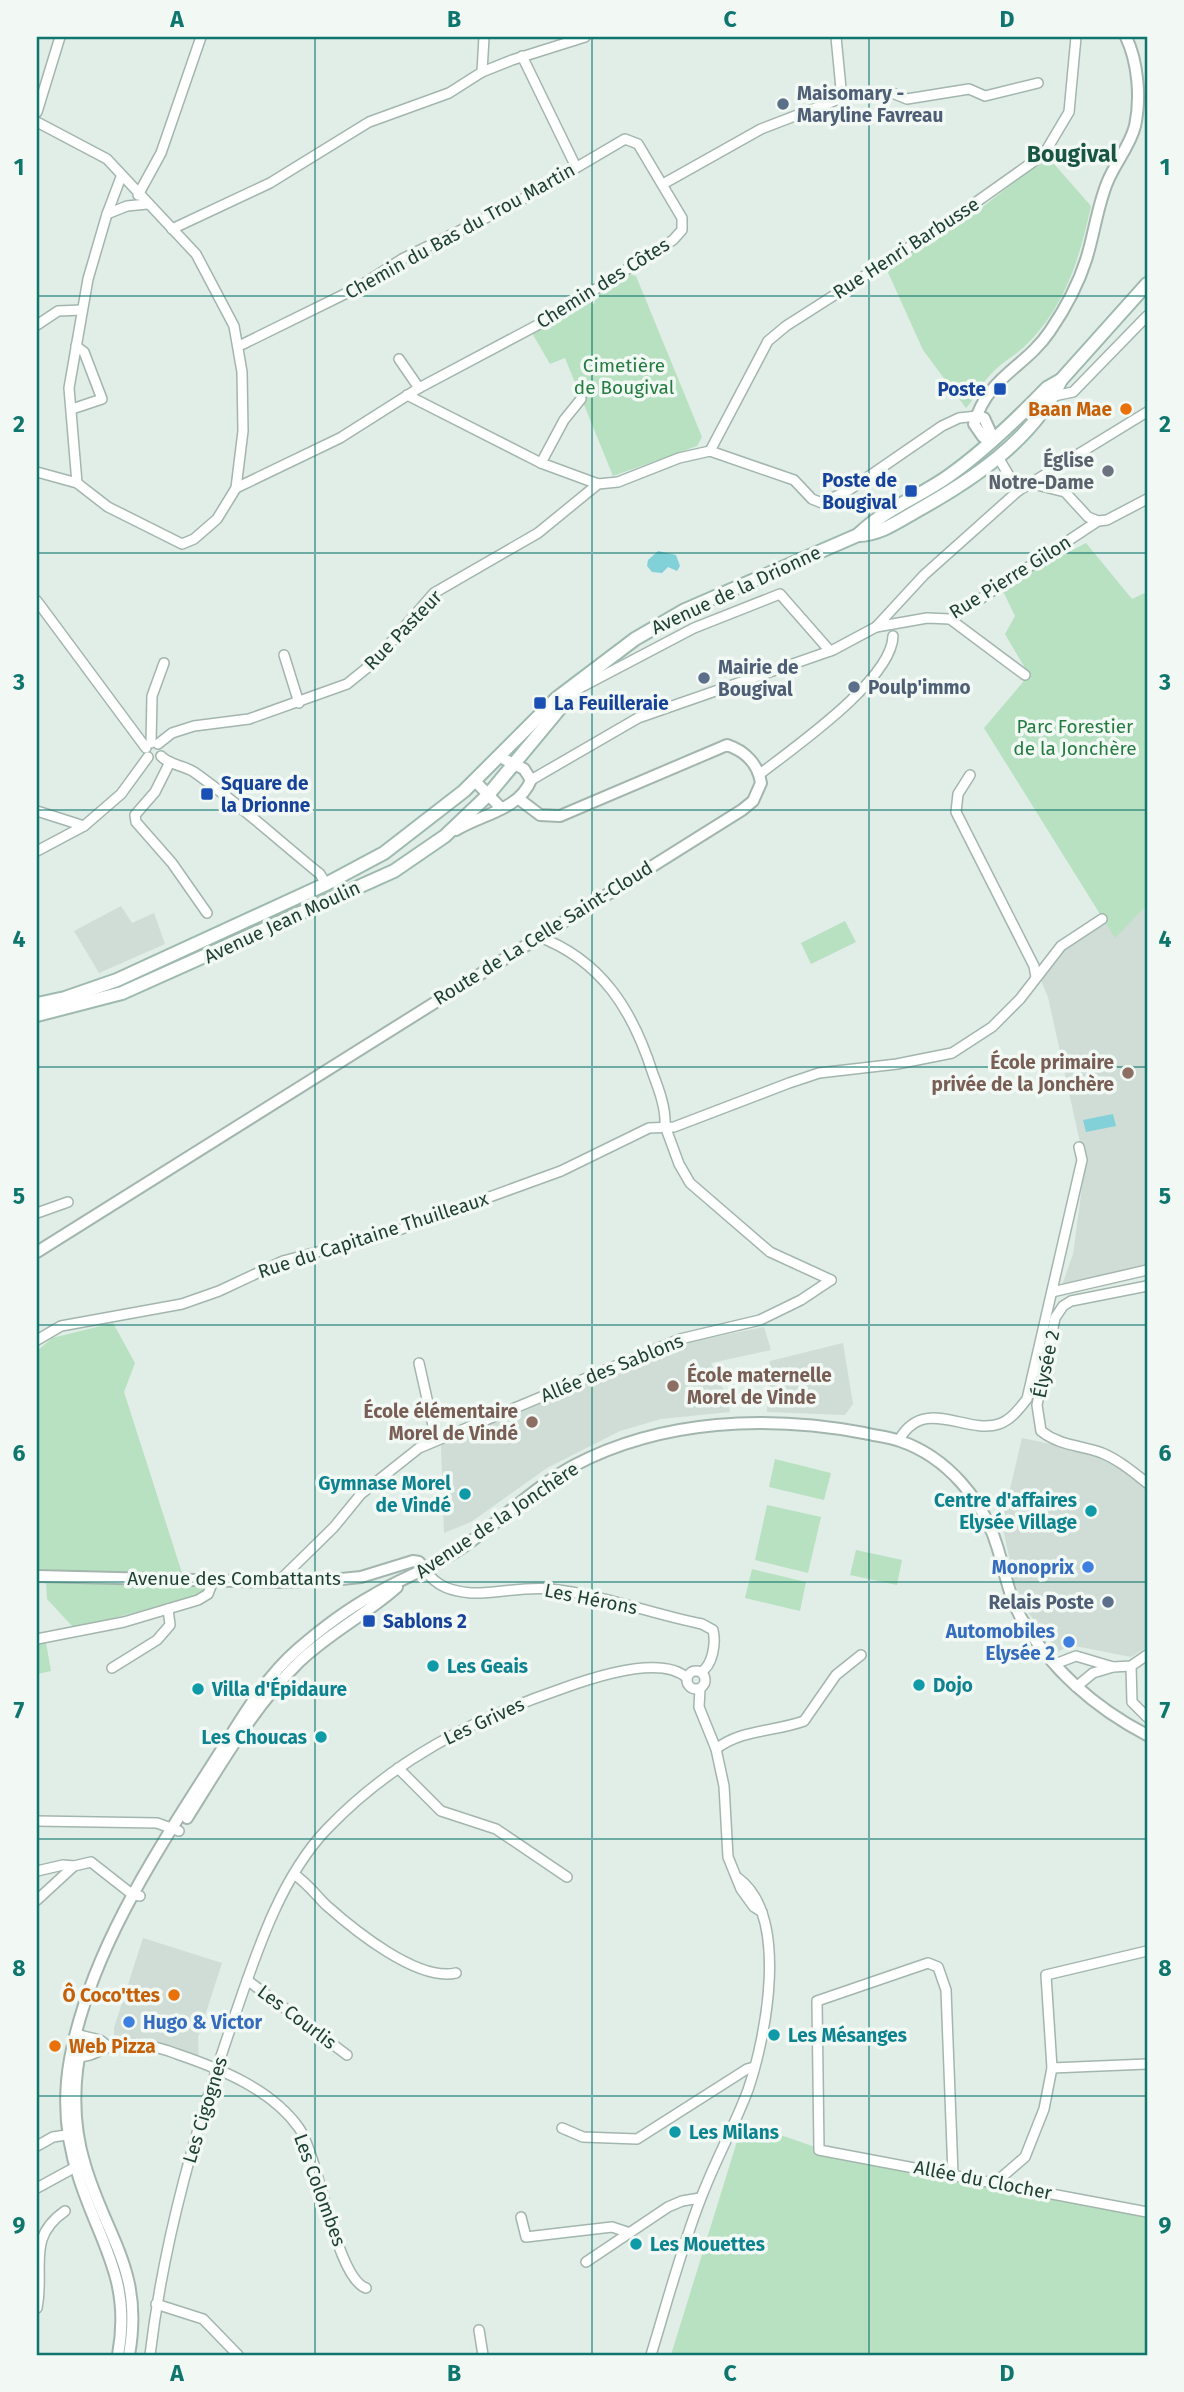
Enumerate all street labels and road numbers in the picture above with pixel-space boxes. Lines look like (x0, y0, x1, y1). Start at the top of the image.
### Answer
street label: Chemin du Bas du Trou Martin (341, 158, 579, 304)
street label: Rue Henri Barbusse (829, 192, 983, 304)
street label: Chemin des Côtes (532, 233, 674, 333)
street label: Rue Pierre Gilon (945, 530, 1075, 624)
street label: Avenue de la Drionne (648, 541, 824, 639)
street label: Rue Pasteur (359, 585, 447, 675)
street label: Route de La Celle Saint-Cloud (429, 856, 657, 1010)
street label: Avenue Jean Moulin (200, 876, 364, 968)
street label: Rue du Capitaine Thuilleaux (255, 1187, 492, 1283)
street label: Élysée 2 (1028, 1328, 1064, 1400)
street label: Allée des Sablons (537, 1329, 687, 1407)
street label: Avenue de la Jonchère (411, 1457, 583, 1583)
street label: Avenue des Combattants (127, 1567, 341, 1590)
street label: Les Hérons (542, 1579, 640, 1619)
street label: Les Grives (440, 1692, 528, 1750)
street label: Les Courlis (253, 1980, 341, 2054)
street label: Les Cigognes (178, 2054, 232, 2166)
street label: Les Colombes (289, 2131, 351, 2249)
street label: Allée du Clocher (912, 2155, 1055, 2205)

